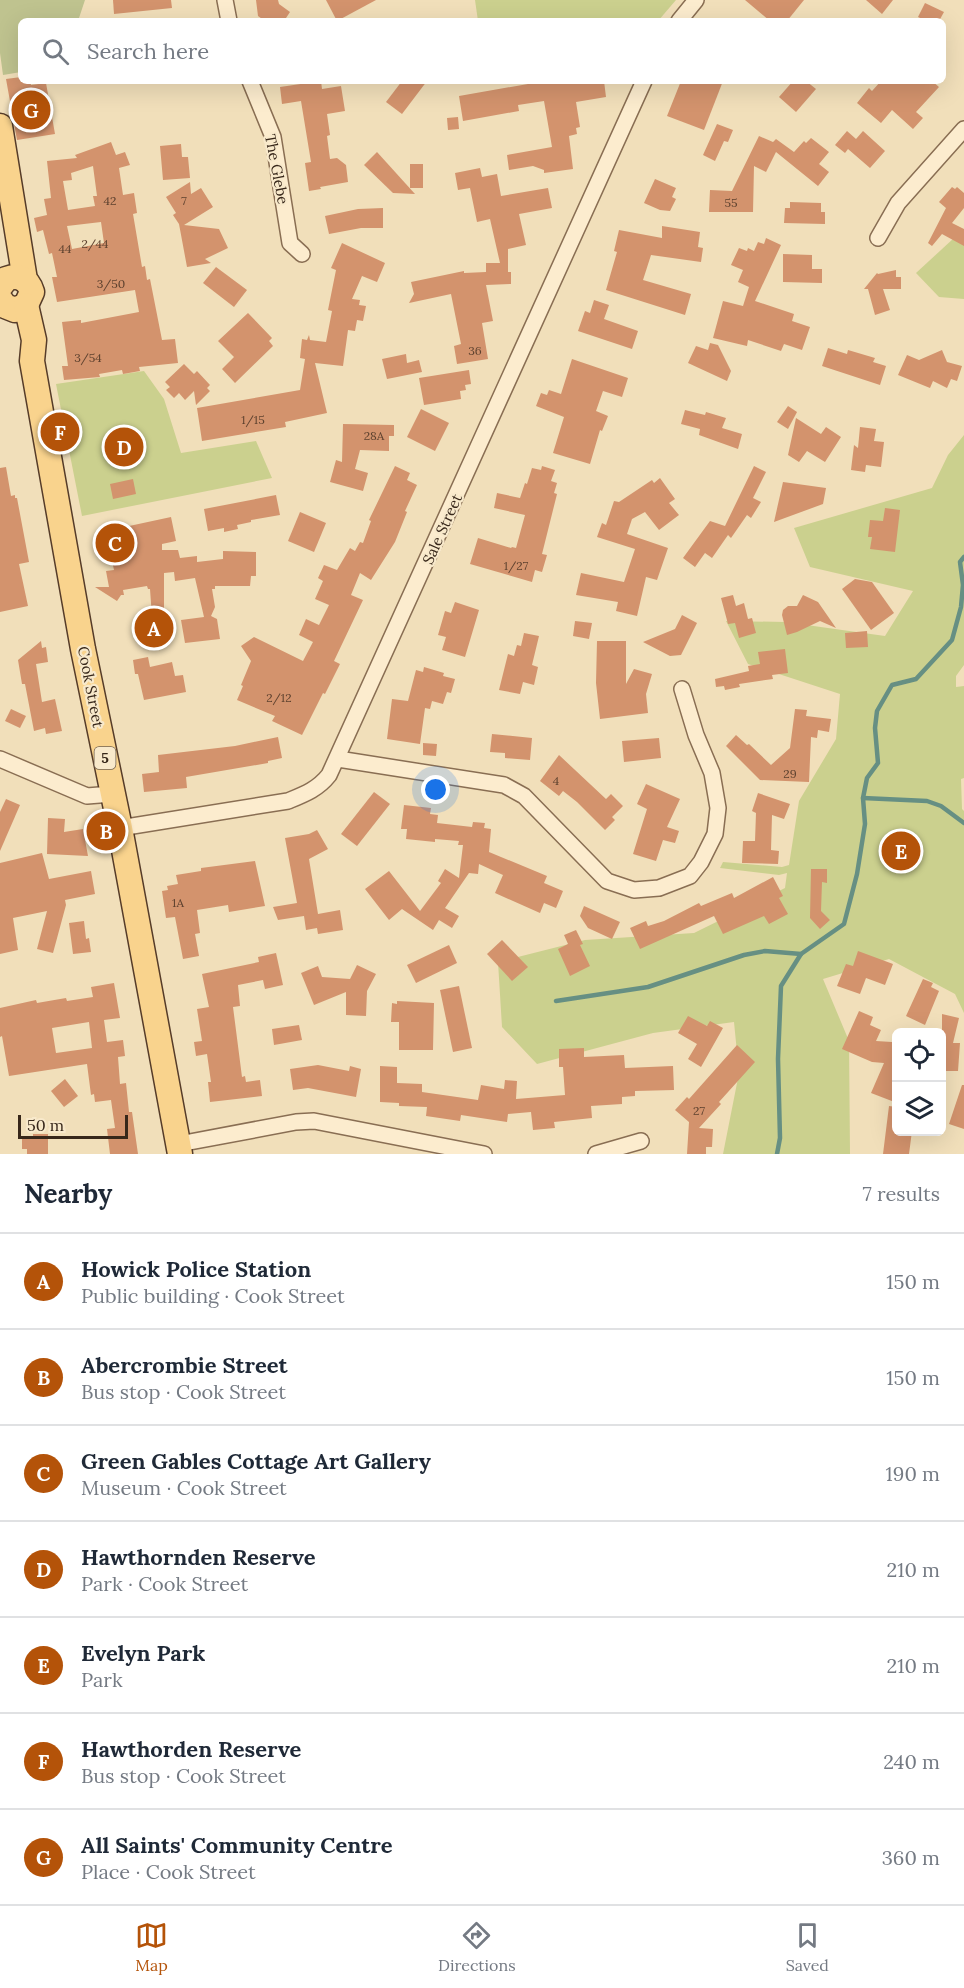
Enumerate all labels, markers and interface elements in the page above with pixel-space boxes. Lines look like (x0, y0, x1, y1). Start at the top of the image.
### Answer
search box (18, 18, 946, 84)
icon: search (39, 35, 72, 68)
text: Search here (87, 37, 209, 65)
pin: G (12, 88, 51, 132)
street label: The Glebe (261, 132, 293, 206)
house number: 42 (104, 193, 116, 208)
house number: 7 (181, 193, 187, 208)
house number: 55 (724, 195, 738, 210)
house number: 2/44 (82, 236, 109, 252)
house number: 44 (58, 241, 72, 256)
house number: 3/50 (97, 276, 125, 292)
house number: 36 (468, 343, 482, 358)
house number: 3/54 (74, 350, 102, 366)
pin: F (40, 410, 80, 454)
house number: 1/15 (241, 412, 265, 428)
pin: D (104, 424, 144, 470)
house number: 28A (364, 428, 385, 443)
street label: Sale Street (418, 491, 466, 567)
pin: C (96, 520, 134, 566)
house number: 1/27 (504, 558, 529, 574)
pin: A (134, 606, 174, 650)
street label: Cook Street (74, 645, 108, 730)
house number: 2/12 (266, 690, 292, 706)
road number: 5 (94, 747, 116, 769)
house number: 29 (783, 766, 797, 781)
house number: 4 (553, 773, 560, 788)
your location (421, 775, 450, 804)
pin: B (86, 808, 126, 854)
pin: E (882, 828, 920, 874)
house number: 1A (172, 895, 184, 910)
map controls (892, 1028, 946, 1136)
button: locate (892, 1028, 946, 1082)
button: layers (892, 1082, 946, 1136)
house number: 27 (693, 1103, 705, 1118)
scale bar (18, 1112, 128, 1140)
text: 50 m (27, 1115, 64, 1135)
text: Nearby (24, 1177, 112, 1210)
text: 7 results (863, 1181, 940, 1206)
text: Howick Police Station (81, 1255, 311, 1283)
text: A (37, 1269, 50, 1294)
text: 150 m (886, 1269, 940, 1294)
text: Public building · Cook Street (81, 1283, 345, 1308)
text: Abercrombie Street (81, 1351, 288, 1379)
text: B (37, 1365, 50, 1390)
text: 150 m (886, 1365, 940, 1390)
text: Bus stop · Cook Street (81, 1379, 286, 1404)
text: Green Gables Cottage Art Gallery (81, 1447, 431, 1475)
text: C (37, 1461, 50, 1486)
text: 190 m (886, 1461, 940, 1486)
text: Museum · Cook Street (81, 1475, 287, 1500)
text: Hawthornden Reserve (81, 1543, 316, 1571)
text: D (36, 1557, 51, 1582)
text: 210 m (886, 1557, 940, 1582)
text: Park · Cook Street (81, 1571, 248, 1596)
text: Evelyn Park (81, 1639, 205, 1667)
text: E (37, 1653, 50, 1678)
text: 210 m (886, 1653, 940, 1678)
text: Park (81, 1667, 123, 1692)
text: Hawthorden Reserve (81, 1735, 301, 1763)
text: F (38, 1749, 49, 1774)
text: 240 m (883, 1749, 940, 1774)
text: Bus stop · Cook Street (81, 1763, 286, 1788)
text: All Saints' Community Centre (81, 1831, 393, 1859)
text: G (36, 1845, 51, 1870)
text: 360 m (882, 1845, 940, 1870)
text: Place · Cook Street (81, 1859, 256, 1884)
tab: Map (135, 1919, 168, 1975)
tab: Directions (438, 1919, 516, 1975)
tab: Saved (786, 1919, 829, 1975)

